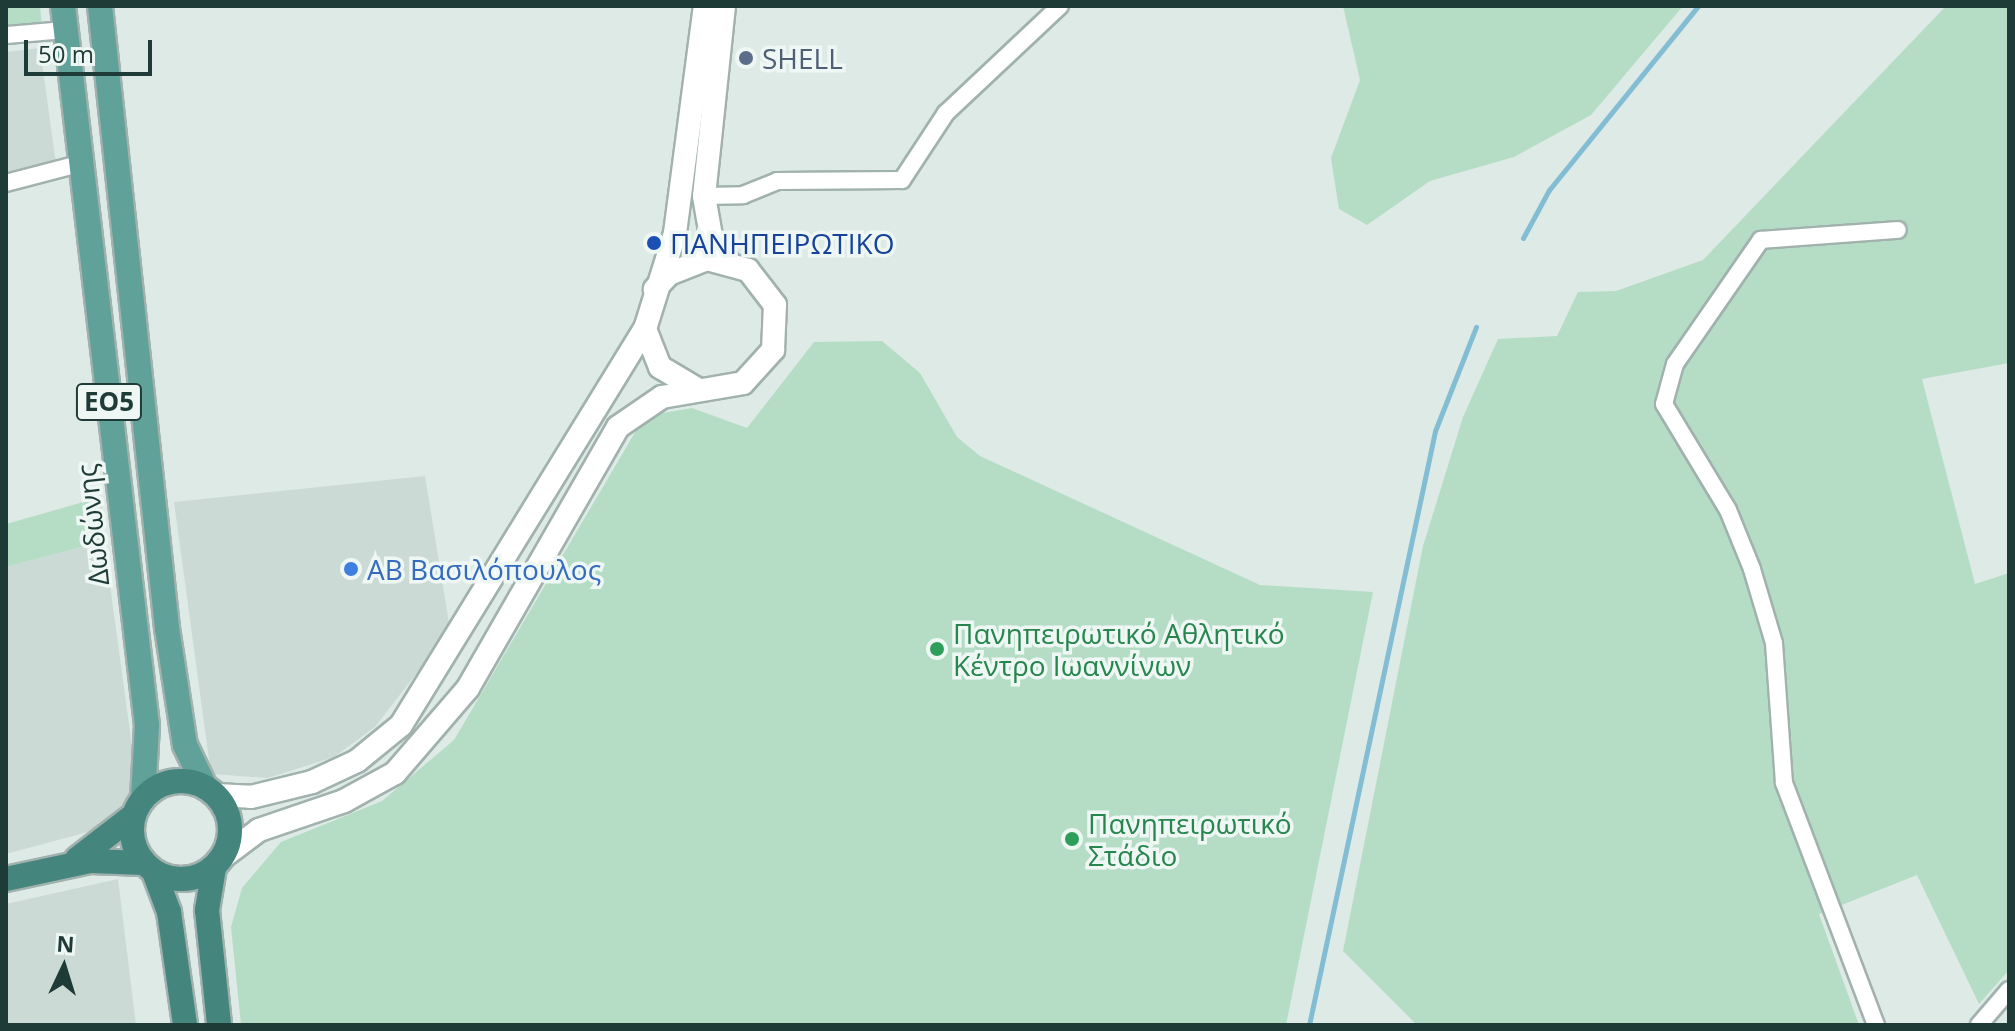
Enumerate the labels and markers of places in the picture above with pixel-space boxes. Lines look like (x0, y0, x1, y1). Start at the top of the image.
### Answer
place label: SHELL (762, 41, 843, 75)
marker: SHELL (737, 49, 755, 67)
place label: ΠΑΝΗΠΕΙΡΩΤΙΚΟ (670, 226, 894, 260)
marker: ΠΑΝΗΠΕΙΡΩΤΙΚΟ (645, 234, 663, 252)
place label: ΑΒ Βασιλόπουλος (367, 552, 601, 586)
marker: ΑΒ Βασιλόπουλος (342, 560, 360, 578)
place label: Πανηπειρωτικό Αθλητικό Κέντρο Ιωαννίνων (953, 616, 1285, 682)
marker: Πανηπειρωτικό Αθλητικό Κέντρο Ιωαννίνων (928, 640, 946, 658)
place label: Πανηπειρωτικό Στάδιο (1088, 806, 1292, 872)
marker: Πανηπειρωτικό Στάδιο (1063, 830, 1081, 848)

